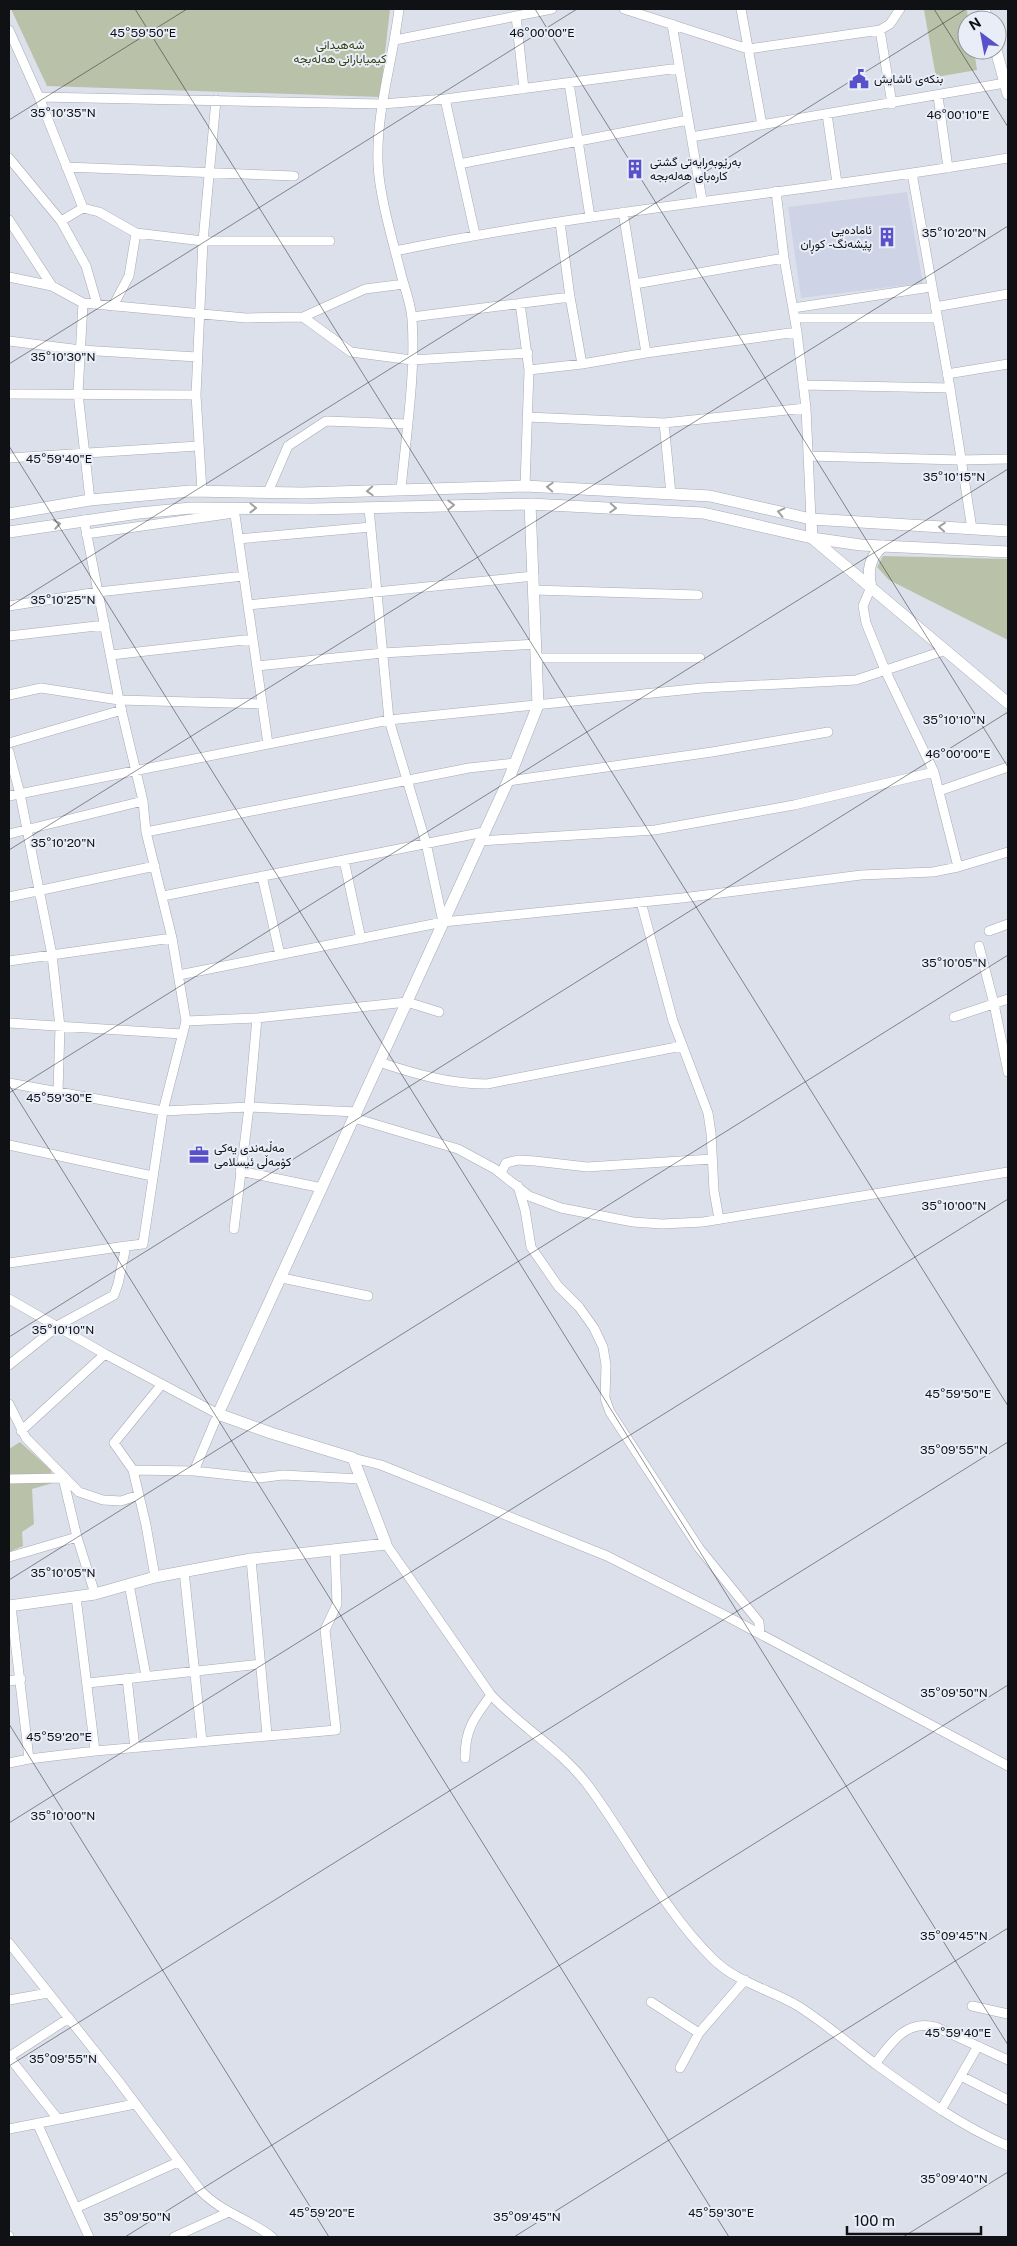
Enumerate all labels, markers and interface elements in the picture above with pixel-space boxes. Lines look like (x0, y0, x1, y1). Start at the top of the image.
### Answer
north arrow (957, 10, 1007, 60)
text: N (966, 14, 984, 34)
text: 45°59'50"E (110, 26, 176, 40)
text: 46°00'00"E (509, 26, 575, 40)
park label: شەھیدانی کیمیابارانی ھەلەبجە (293, 38, 387, 67)
public building icon: بنکەی ئاشایش (848, 68, 870, 90)
place label: بنکەی ئاشایش (874, 72, 943, 87)
text: 35°10'35"N (30, 106, 96, 120)
text: 46°00'10"E (927, 108, 989, 122)
place label: بەرێوبەرایەتی گشتی کارەبای هەلەبجە (650, 155, 741, 184)
building icon: بەرێوبەرایەتی گشتی کارەبای هەلەبجە (624, 158, 646, 180)
place label: ئامادەیی پێشەنگ - کوڕان (801, 223, 872, 254)
building icon: ئامادەیی پێشەنگ - کوڕان (876, 226, 898, 248)
text: 35°10'20"N (922, 226, 986, 240)
text: 35°10'30"N (31, 350, 96, 364)
text: 45°59'40"E (26, 452, 92, 466)
text: 35°10'15"N (923, 470, 985, 484)
one-way arrow (546, 482, 554, 493)
one-way arrow (366, 486, 374, 497)
one-way arrow (448, 500, 455, 510)
one-way arrow (250, 503, 258, 514)
one-way arrow (610, 503, 617, 513)
one-way arrow (776, 507, 785, 518)
one-way arrow (52, 519, 61, 529)
one-way arrow (938, 522, 946, 533)
text: 35°10'25"N (31, 593, 96, 607)
text: 35°10'10"N (923, 713, 985, 727)
text: 46°00'00"E (925, 747, 991, 761)
text: 35°10'20"N (31, 836, 95, 850)
text: 35°10'05"N (921, 956, 987, 970)
text: 45°59'30"E (26, 1091, 92, 1105)
place label: مەڵبەندی یەکی کۆمەڵی ئیسلامی (214, 1140, 291, 1170)
office icon: مەڵبەندی یەکی کۆمەڵی ئیسلامی (188, 1144, 210, 1166)
text: 35°10'00"N (922, 1199, 986, 1213)
text: 35°10'10"N (32, 1323, 94, 1337)
text: 45°59'50"E (925, 1387, 991, 1401)
text: 35°09'55"N (920, 1443, 988, 1457)
text: 35°10'05"N (30, 1566, 96, 1580)
text: 35°09'50"N (920, 1686, 988, 1700)
text: 45°59'20"E (26, 1730, 92, 1744)
text: 35°10'00"N (31, 1809, 95, 1823)
text: 35°09'45"N (920, 1929, 988, 1943)
text: 45°59'40"E (925, 2026, 991, 2040)
text: 35°09'55"N (29, 2052, 97, 2066)
text: 35°09'40"N (920, 2172, 988, 2186)
scale bar (847, 2204, 981, 2236)
text: 45°59'20"E (289, 2206, 355, 2220)
text: 45°59'30"E (688, 2206, 754, 2220)
text: 35°09'50"N (103, 2210, 171, 2224)
text: 35°09'45"N (493, 2210, 561, 2224)
text: 100 m (854, 2212, 895, 2229)

